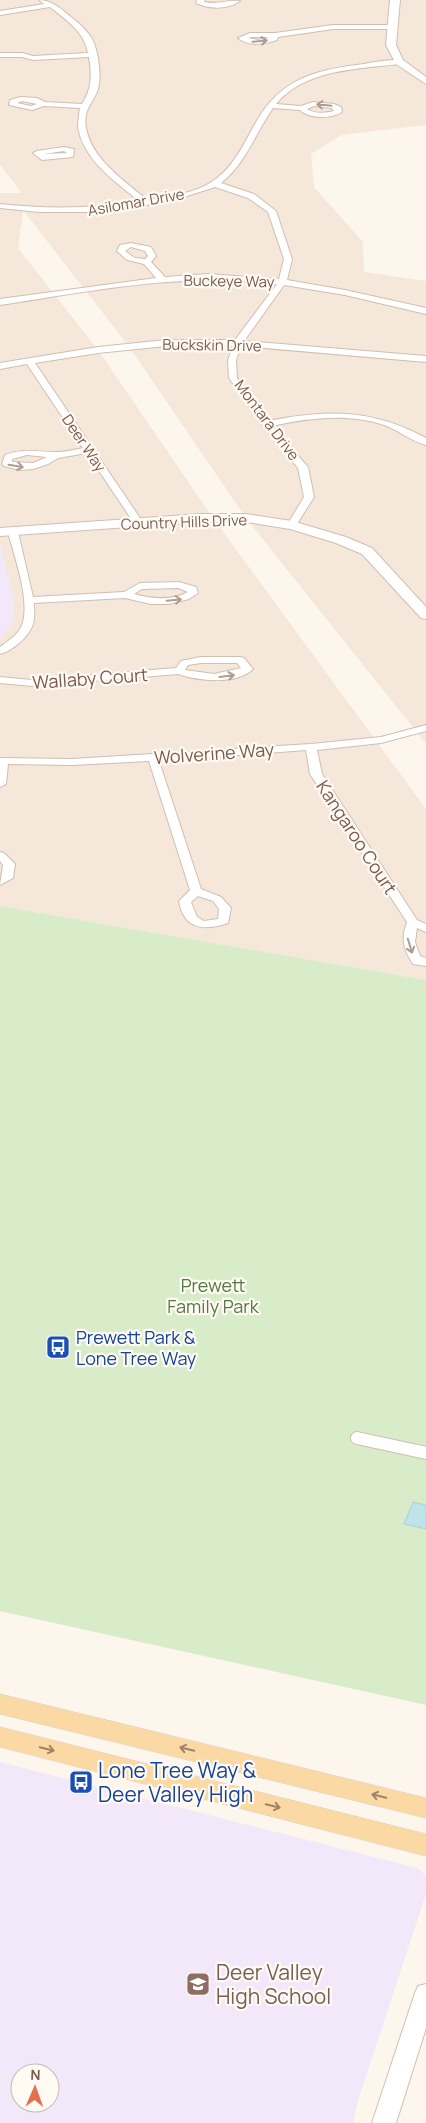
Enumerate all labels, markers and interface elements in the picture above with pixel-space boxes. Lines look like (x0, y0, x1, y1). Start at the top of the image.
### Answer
one-way arrow (252, 36, 268, 45)
one-way arrow (316, 100, 332, 110)
street label: Asilomar Drive (86, 183, 186, 221)
street label: Buckeye Way (183, 270, 275, 292)
street label: Buckskin Drive (162, 334, 262, 356)
street label: Montara Drive (230, 375, 304, 465)
street label: Deer Way (57, 410, 111, 476)
one-way arrow (8, 461, 24, 471)
street label: Country Hills Drive (120, 509, 248, 535)
one-way arrow (166, 595, 182, 605)
street label: Wallaby Court (31, 662, 149, 694)
one-way arrow (219, 671, 235, 681)
street label: Wolverine Way (153, 737, 275, 769)
street label: Kangaroo Court (311, 775, 403, 899)
one-way arrow (406, 938, 416, 954)
park label: Prewett Family Park (167, 1273, 260, 1318)
place label: Prewett Park & Lone Tree Way (76, 1325, 197, 1370)
bus stop icon: Prewett Park & Lone Tree Way (45, 1334, 71, 1360)
one-way arrow (179, 1744, 195, 1753)
one-way arrow (39, 1745, 55, 1754)
place label: Lone Tree Way & Deer Valley High (98, 1756, 257, 1808)
bus stop icon: Lone Tree Way & Deer Valley High (68, 1769, 94, 1795)
one-way arrow (371, 1791, 387, 1800)
one-way arrow (264, 1802, 280, 1812)
place label: Deer Valley High School (216, 1958, 331, 2010)
school or university icon: Deer Valley High School (185, 1971, 211, 1997)
north arrow (10, 2063, 60, 2113)
text: N (30, 2065, 41, 2084)

